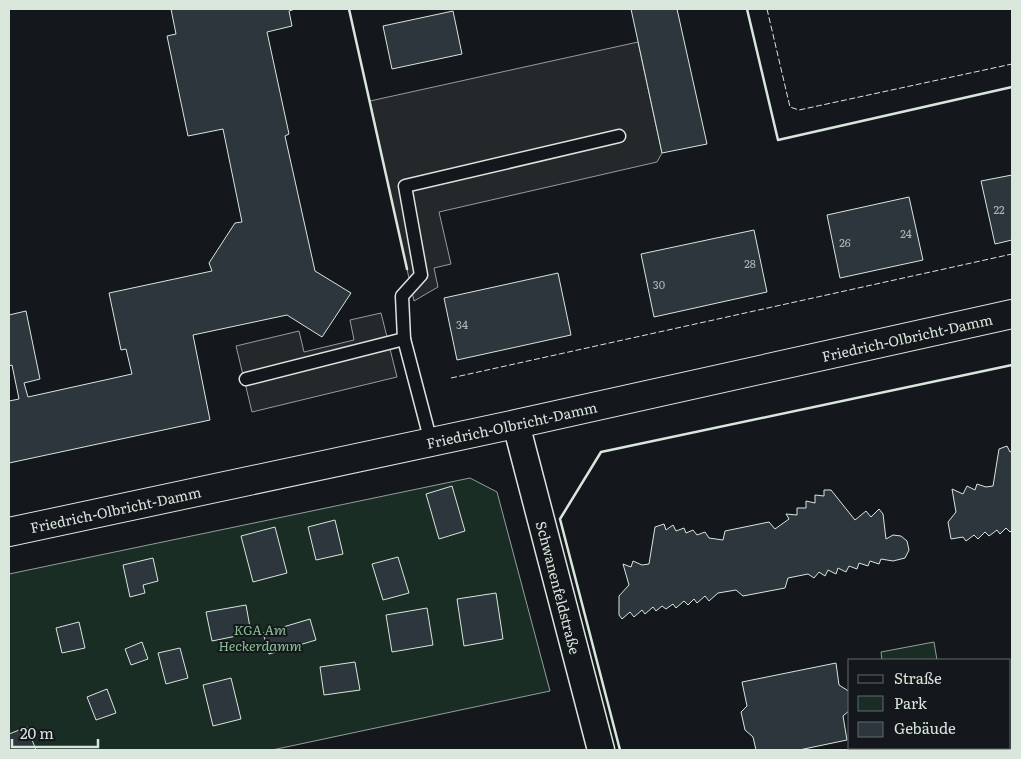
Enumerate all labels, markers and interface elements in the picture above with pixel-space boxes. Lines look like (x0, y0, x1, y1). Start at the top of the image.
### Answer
house number: 22 (993, 201, 1005, 217)
house number: 24 (900, 225, 912, 241)
house number: 26 (839, 234, 851, 250)
house number: 28 (744, 255, 756, 271)
house number: 30 (653, 276, 665, 292)
street label: Friedrich-Olbricht-Damm (820, 309, 995, 366)
house number: 34 (456, 316, 468, 332)
street label: Friedrich-Olbricht-Damm (424, 396, 599, 453)
street label: Friedrich-Olbricht-Damm (28, 481, 203, 537)
street label: Schwanenfeldstraße (532, 519, 586, 656)
park label: KGA Am Heckerdamm (218, 619, 303, 655)
legend (848, 659, 1011, 749)
text: Straße (894, 666, 942, 689)
text: Park (894, 691, 928, 714)
scale bar (12, 716, 99, 748)
text: Gebäude (894, 716, 956, 739)
text: 20 m (20, 721, 54, 744)

